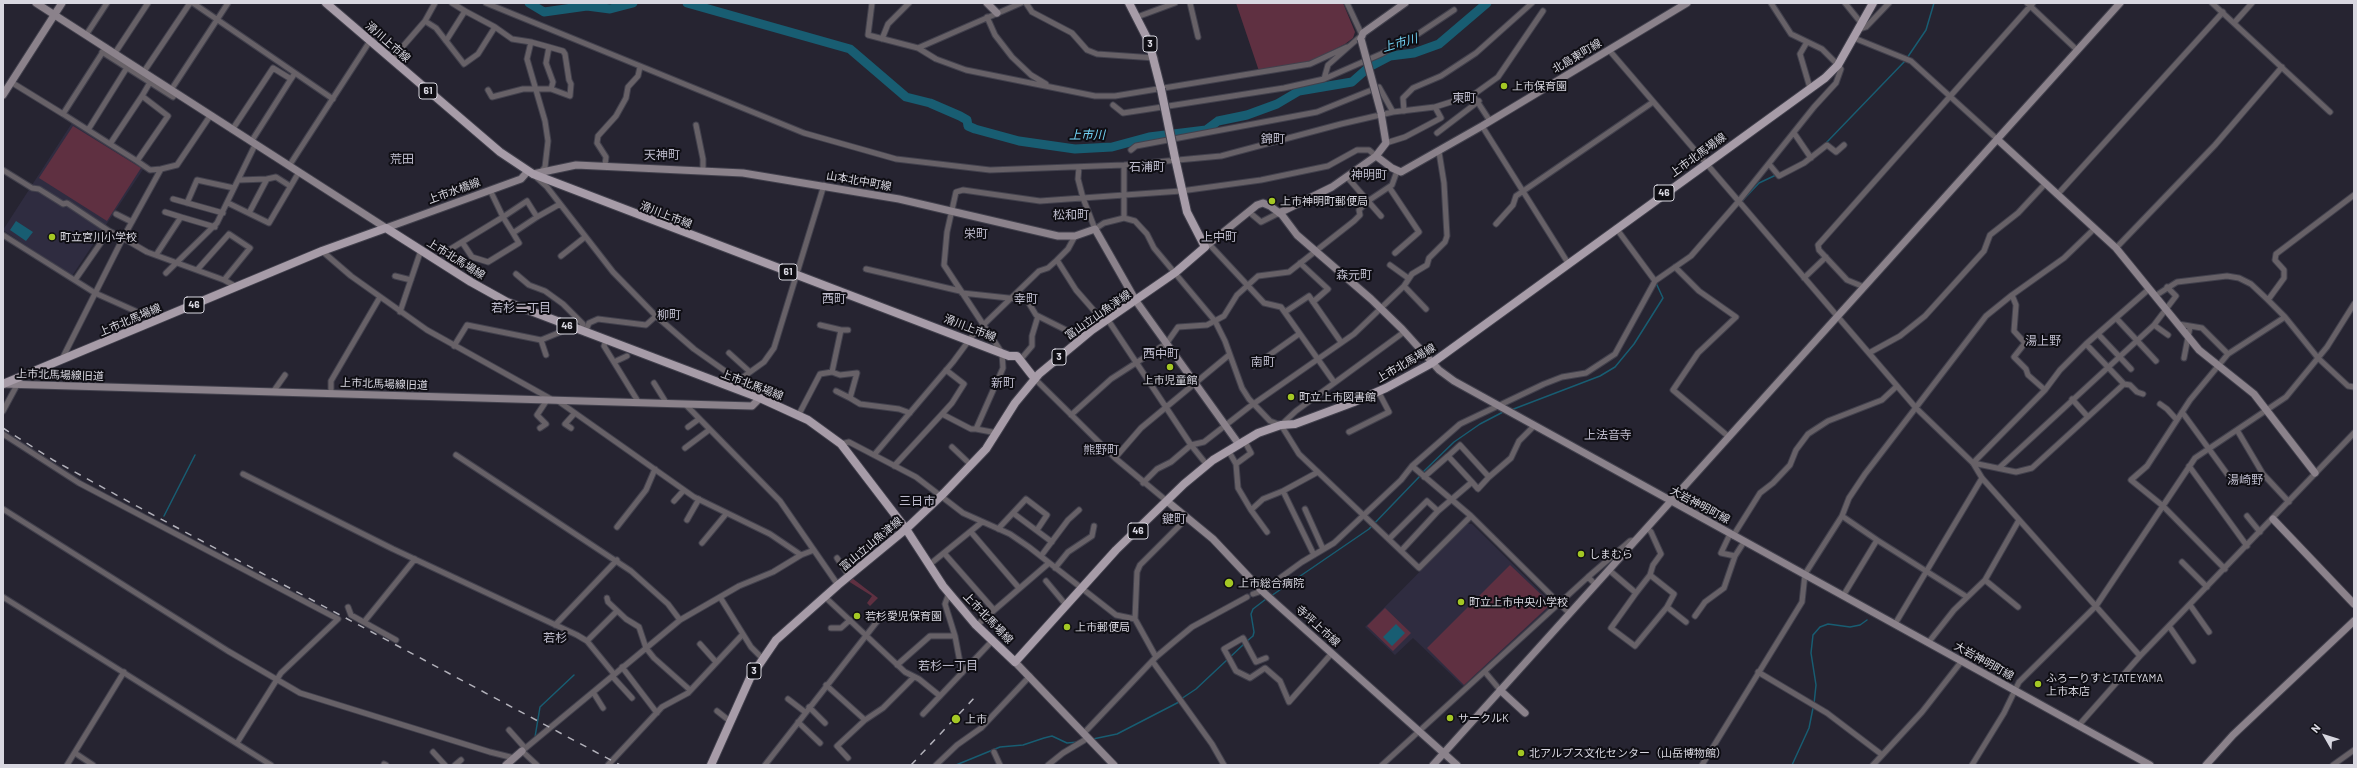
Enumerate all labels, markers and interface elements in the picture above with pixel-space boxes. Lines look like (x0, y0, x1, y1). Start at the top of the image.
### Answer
street label: 滑川上市線 (363, 19, 413, 65)
water label: 上市川 (1381, 31, 1419, 55)
road number: 3 (1143, 36, 1157, 52)
street label: 北島東町線 (1550, 36, 1604, 76)
place label: 上市保育園 (1512, 79, 1567, 93)
marker: 上市保育園 (1499, 81, 1509, 91)
road number: 61 (419, 83, 437, 99)
district label: 東町 (1452, 91, 1476, 105)
water label: 上市川 (1069, 128, 1105, 142)
street label: 上市北馬場線 (1667, 130, 1729, 180)
district label: 錦町 (1261, 132, 1285, 146)
district label: 天神町 (644, 148, 680, 162)
district label: 荒田 (390, 152, 414, 166)
district label: 石浦町 (1129, 160, 1165, 174)
district label: 神明町 (1351, 168, 1387, 182)
street label: 山本北中町線 (825, 169, 893, 193)
street label: 上市水橋線 (426, 175, 482, 207)
road number: 46 (1654, 185, 1674, 201)
place label: 上市神明町郵便局 (1280, 194, 1368, 208)
marker: 上市神明町郵便局 (1267, 196, 1277, 206)
street label: 滑川上市線 (638, 199, 694, 231)
district label: 松和町 (1053, 208, 1089, 222)
district label: 栄町 (964, 227, 988, 241)
place label: 町立宮川小学校 (60, 230, 137, 244)
district label: 上中町 (1201, 230, 1237, 244)
marker: 町立宮川小学校 (47, 232, 57, 242)
street label: 上市北馬場線 (425, 236, 487, 282)
road number: 61 (779, 264, 797, 280)
district label: 森元町 (1336, 268, 1372, 282)
street label: 富山立山魚津線 (1063, 288, 1133, 342)
district label: 西町 (822, 292, 846, 306)
district label: 幸町 (1014, 292, 1038, 306)
road number: 46 (184, 297, 204, 313)
street label: 上市北馬場線 (97, 301, 163, 339)
district label: 若杉二丁目 (491, 301, 551, 315)
district label: 柳町 (657, 308, 681, 322)
street label: 滑川上市線 (942, 312, 998, 344)
road number: 46 (557, 318, 577, 334)
district label: 湯上野 (2025, 334, 2061, 348)
street label: 上市北馬場線 (1374, 341, 1438, 385)
district label: 西中町 (1143, 347, 1179, 361)
road number: 3 (1052, 349, 1066, 365)
district label: 南町 (1251, 355, 1275, 369)
marker: 上市児童館 (1165, 362, 1175, 372)
street label: 上市北馬場線旧道 (16, 367, 104, 383)
street label: 上市北馬場線 (719, 367, 785, 403)
place label: 上市児童館 (1143, 373, 1197, 387)
street label: 上市北馬場線旧道 (340, 376, 428, 392)
district label: 新町 (991, 376, 1015, 390)
place label: 町立上市図書館 (1299, 390, 1376, 404)
marker: 町立上市図書館 (1286, 392, 1296, 402)
district label: 上法音寺 (1584, 428, 1632, 442)
district label: 熊野町 (1083, 443, 1119, 457)
district label: 湯崎野 (2227, 473, 2263, 487)
street label: 大岩神明町線 (1668, 484, 1732, 526)
district label: 三日市 (899, 494, 935, 508)
district label: 鍵町 (1162, 512, 1186, 526)
street label: 富山立山魚津線 (837, 514, 905, 574)
road number: 46 (1128, 523, 1148, 539)
place label: しまむら (1589, 547, 1633, 561)
marker: しまむら (1576, 549, 1586, 559)
place label: 上市総合病院 (1238, 576, 1304, 590)
marker: 上市総合病院 (1223, 577, 1235, 589)
street label: 上市北馬場線 (960, 590, 1016, 646)
place label: 町立上市中央小学校 (1469, 595, 1568, 609)
marker: 町立上市中央小学校 (1456, 597, 1466, 607)
street label: 寺坪上市線 (1293, 603, 1343, 649)
place label: 若杉愛児保育園 (865, 609, 942, 623)
marker: 若杉愛児保育園 (852, 611, 862, 621)
place label: 上市郵便局 (1075, 620, 1130, 634)
marker: 上市郵便局 (1062, 622, 1072, 632)
district label: 若杉 (543, 631, 567, 645)
street label: 大岩神明町線 (1952, 639, 2016, 683)
district label: 若杉一丁目 (918, 659, 978, 673)
road number: 3 (747, 663, 761, 679)
place label: ふろーりすとTATEYAMA 上市本店 (2046, 671, 2163, 697)
marker: ふろーりすとTATEYAMA 上市本店 (2033, 679, 2043, 689)
place label: サークルK (1458, 711, 1509, 725)
place label: 上市 (965, 712, 987, 726)
marker: 上市 (950, 713, 962, 725)
marker: サークルK (1445, 713, 1455, 723)
north arrow (2305, 716, 2345, 756)
text: N (2308, 721, 2323, 735)
place label: 北アルプス文化センター（山岳博物館） (1529, 746, 1727, 760)
marker: 北アルプス文化センター（山岳博物館） (1516, 748, 1526, 758)

